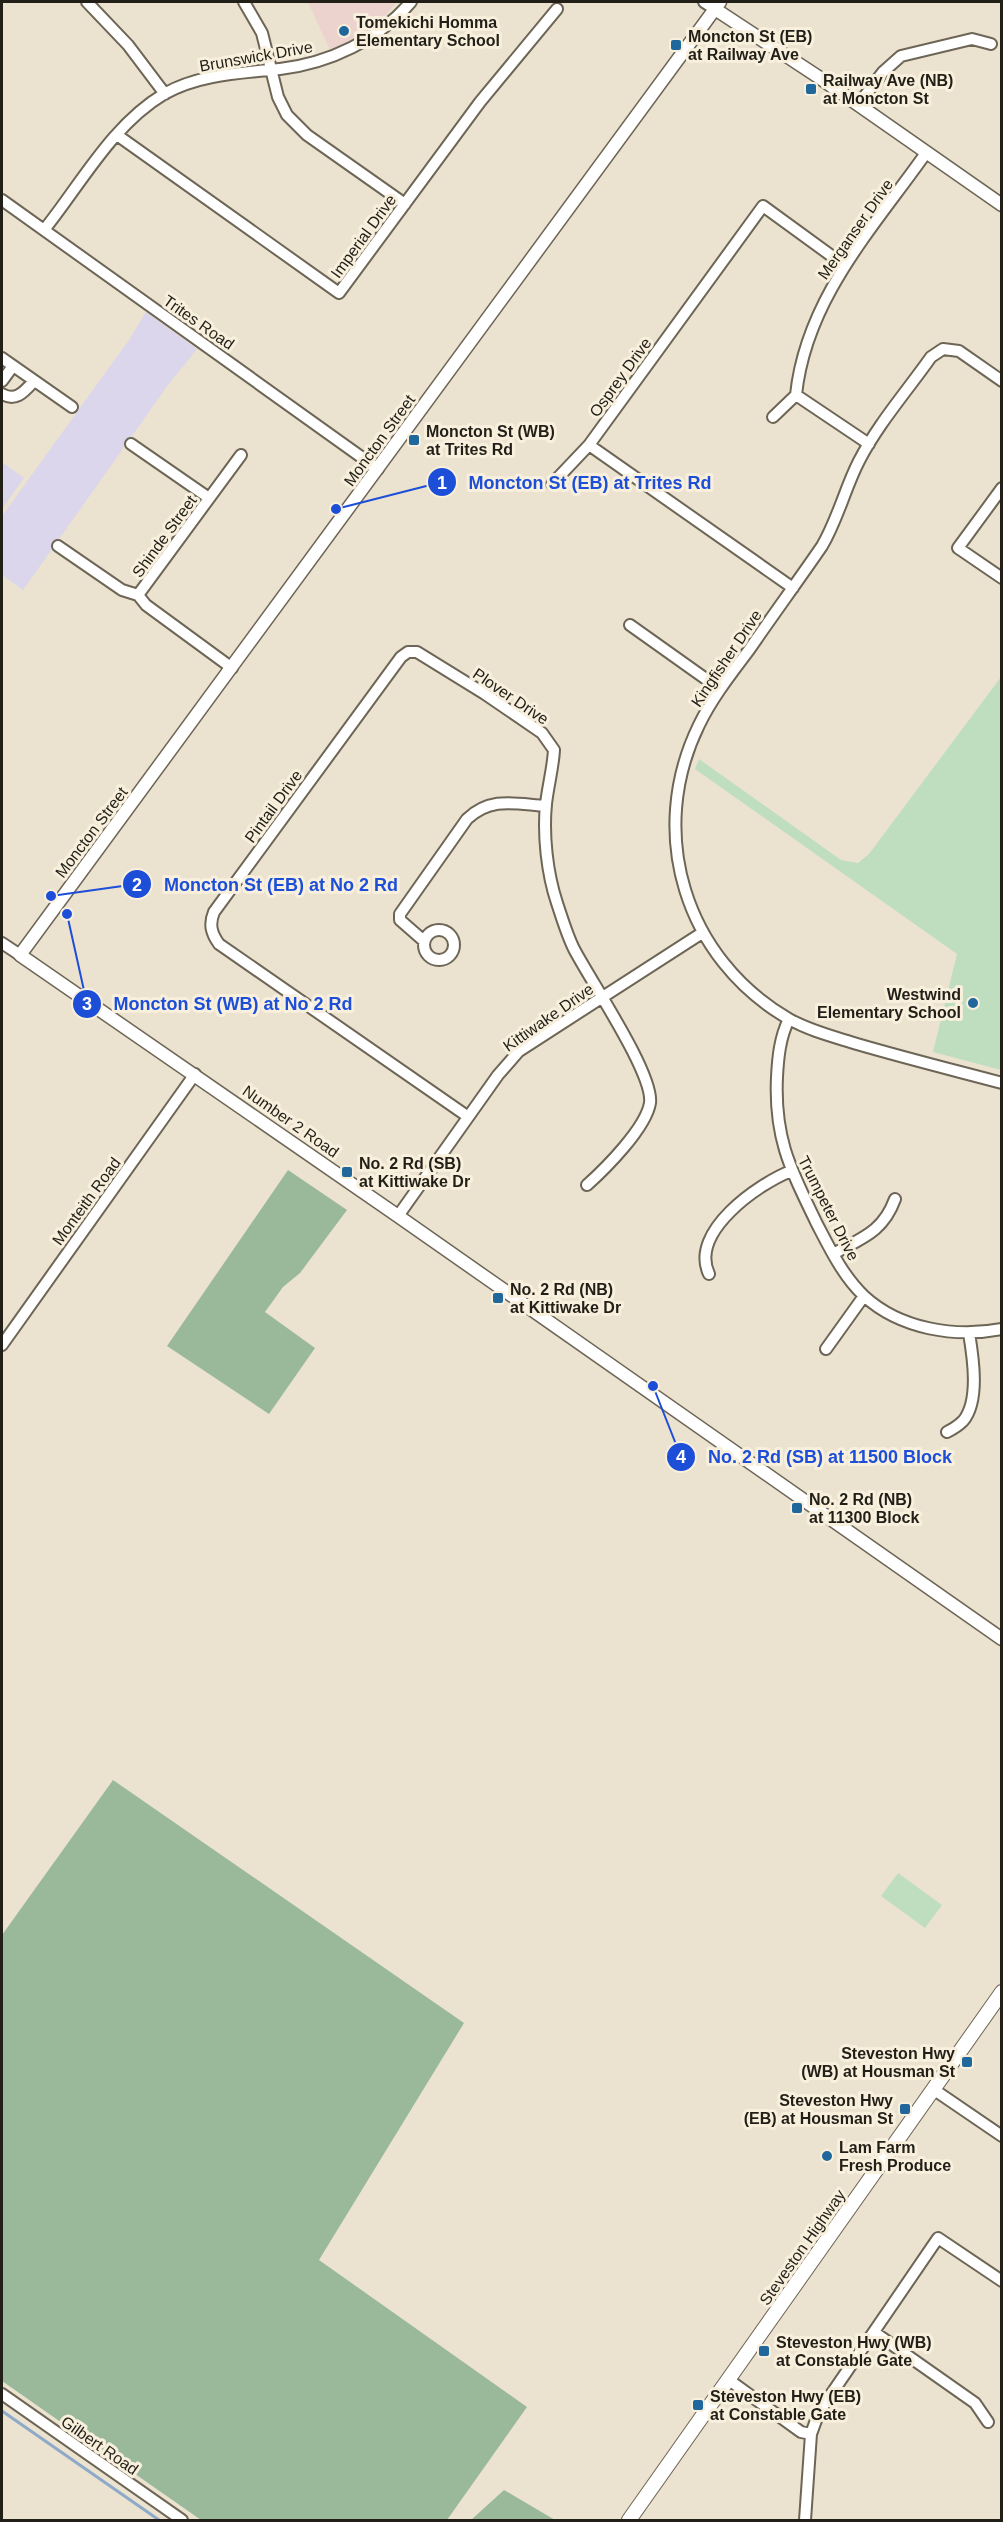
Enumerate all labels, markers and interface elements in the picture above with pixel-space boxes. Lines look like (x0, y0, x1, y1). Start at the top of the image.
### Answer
place label: Tomekichi Homma Elementary School (356, 14, 500, 49)
marker: Tomekichi Homma Elementary School (337, 24, 351, 38)
place label: Moncton St (EB) at Railway Ave (688, 28, 812, 63)
street label: Brunswick Drive (198, 38, 314, 75)
marker: Moncton St (EB) at Railway Ave (669, 38, 683, 52)
place label: Railway Ave (NB) at Moncton St (823, 72, 953, 107)
marker: Railway Ave (NB) at Moncton St (804, 82, 818, 96)
street label: Merganser Drive (815, 176, 896, 283)
street label: Imperial Drive (328, 191, 399, 281)
street label: Trites Road (160, 292, 237, 353)
street label: Osprey Drive (586, 334, 655, 420)
street label: Moncton Street (341, 391, 418, 489)
place label: Moncton St (WB) at Trites Rd (426, 423, 555, 458)
marker: Moncton St (WB) at Trites Rd (407, 433, 421, 447)
callout: Moncton St (EB) at Trites Rd (427, 464, 724, 500)
text: 1 (437, 473, 447, 493)
text: Moncton St (EB) at Trites Rd (469, 473, 712, 493)
street label: Shinde Street (129, 492, 200, 581)
street label: Kingfisher Drive (688, 607, 765, 710)
street label: Plover Drive (470, 665, 552, 728)
street label: Pintail Drive (241, 767, 305, 846)
street label: Moncton Street (52, 783, 131, 881)
callout: Moncton St (EB) at No 2 Rd (122, 866, 410, 902)
text: 2 (132, 875, 142, 895)
text: Moncton St (EB) at No 2 Rd (164, 875, 398, 895)
street label: Kittiwake Drive (500, 980, 597, 1055)
callout: Moncton St (WB) at No 2 Rd (72, 986, 365, 1022)
place label: Westwind Elementary School (817, 986, 961, 1021)
text: 3 (82, 994, 92, 1014)
text: Moncton St (WB) at No 2 Rd (114, 994, 352, 1014)
marker: Westwind Elementary School (966, 996, 980, 1010)
street label: Number 2 Road (240, 1082, 342, 1161)
street label: Trumpeter Drive (795, 1153, 862, 1263)
street label: Monteith Road (49, 1154, 124, 1248)
place label: No. 2 Rd (SB) at Kittiwake Dr (359, 1155, 470, 1190)
marker: No. 2 Rd (SB) at Kittiwake Dr (340, 1165, 354, 1179)
place label: No. 2 Rd (NB) at Kittiwake Dr (510, 1281, 621, 1316)
marker: No. 2 Rd (NB) at Kittiwake Dr (491, 1291, 505, 1305)
callout: No. 2 Rd (SB) at 11500 Block (666, 1439, 964, 1475)
text: 4 (676, 1447, 686, 1467)
text: No. 2 Rd (SB) at 11500 Block (708, 1447, 953, 1467)
place label: No. 2 Rd (NB) at 11300 Block (809, 1491, 919, 1526)
marker: No. 2 Rd (NB) at 11300 Block (790, 1501, 804, 1515)
place label: Steveston Hwy (WB) at Housman St (801, 2045, 956, 2080)
marker: Steveston Hwy (WB) at Housman St (960, 2055, 974, 2069)
place label: Steveston Hwy (EB) at Housman St (744, 2092, 894, 2127)
marker: Steveston Hwy (EB) at Housman St (898, 2102, 912, 2116)
place label: Lam Farm Fresh Produce (839, 2139, 951, 2174)
marker: Lam Farm Fresh Produce (820, 2149, 834, 2163)
street label: Steveston Highway (756, 2186, 849, 2308)
place label: Steveston Hwy (WB) at Constable Gate (776, 2334, 932, 2369)
marker: Steveston Hwy (WB) at Constable Gate (757, 2344, 771, 2358)
place label: Steveston Hwy (EB) at Constable Gate (710, 2388, 861, 2423)
marker: Steveston Hwy (EB) at Constable Gate (691, 2398, 705, 2412)
street label: Gilbert Road (58, 2413, 141, 2478)

